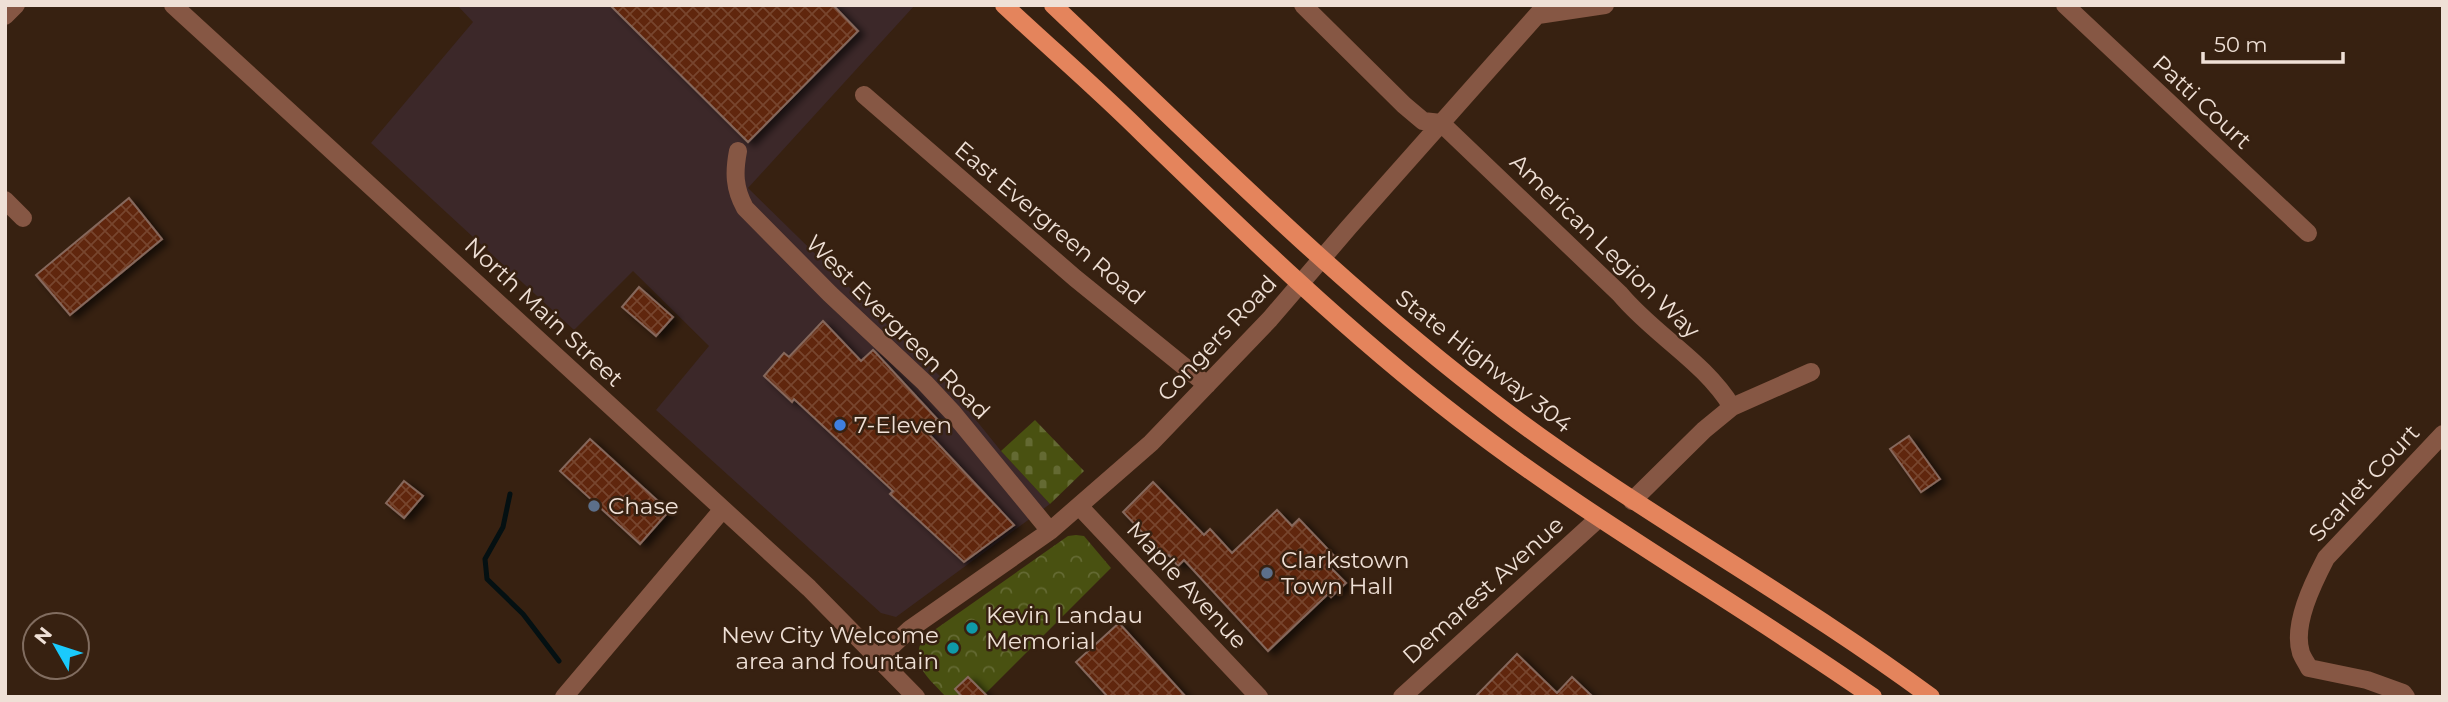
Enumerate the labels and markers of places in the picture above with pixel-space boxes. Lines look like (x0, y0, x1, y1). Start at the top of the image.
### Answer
place label: 7-Eleven (854, 411, 952, 439)
marker: 7-Eleven (832, 417, 848, 433)
place label: Chase (608, 492, 679, 520)
marker: Chase (586, 498, 602, 514)
place label: Clarkstown Town Hall (1281, 546, 1409, 600)
marker: Clarkstown Town Hall (1259, 565, 1275, 581)
place label: Kevin Landau Memorial (986, 601, 1143, 655)
marker: Kevin Landau Memorial (964, 620, 980, 636)
place label: New City Welcome area and fountain (721, 621, 939, 675)
marker: New City Welcome area and fountain (945, 640, 961, 656)

